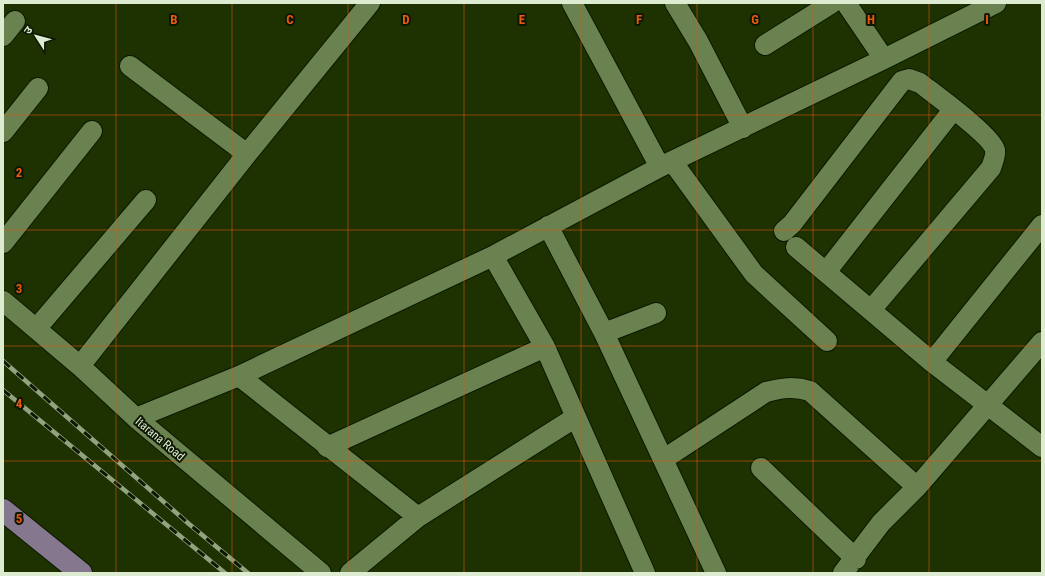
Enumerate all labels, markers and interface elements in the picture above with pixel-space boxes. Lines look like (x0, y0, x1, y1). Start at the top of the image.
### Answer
text: B (170, 12, 178, 27)
text: C (286, 12, 294, 27)
text: D (402, 12, 410, 27)
text: E (519, 12, 526, 27)
text: F (636, 12, 642, 27)
text: G (751, 12, 759, 27)
text: H (867, 12, 875, 27)
text: I (985, 12, 989, 27)
north arrow (16, 16, 56, 56)
text: उ (21, 24, 36, 37)
text: 2 (16, 165, 23, 180)
text: 3 (16, 281, 22, 296)
text: 4 (16, 396, 23, 411)
street label: Itarana Road (133, 414, 187, 464)
text: 5 (16, 511, 23, 526)

